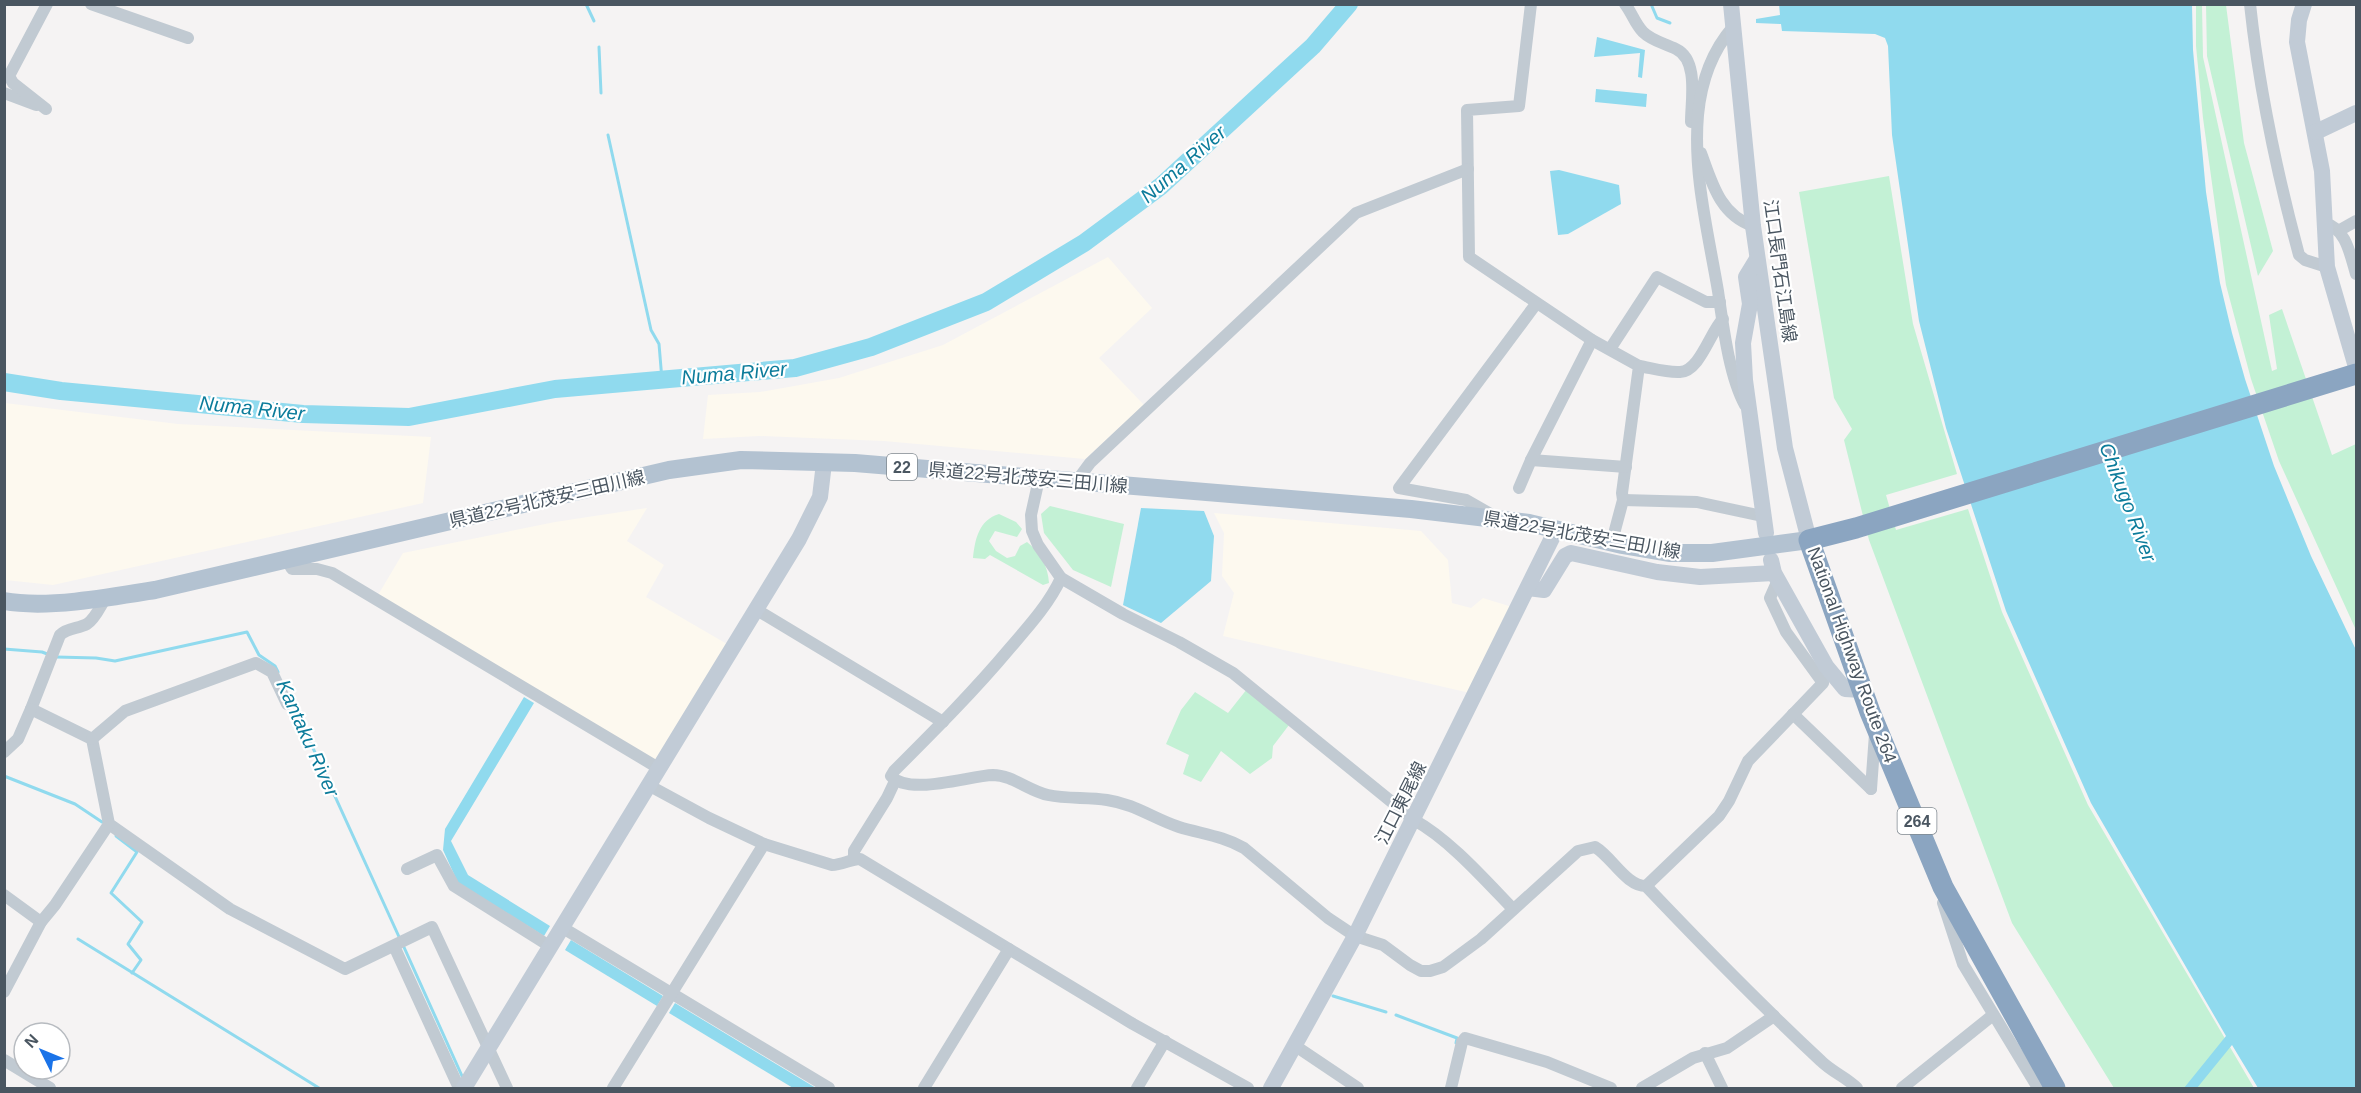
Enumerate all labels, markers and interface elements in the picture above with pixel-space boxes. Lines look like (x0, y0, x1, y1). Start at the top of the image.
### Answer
water label: Numa River (1136, 120, 1231, 207)
street label: 江口長門石江島線 (1760, 198, 1800, 344)
water label: Numa River (680, 357, 789, 389)
water label: Numa River (198, 392, 307, 425)
water label: Chikugo River (2095, 439, 2161, 566)
road number: 22 (887, 454, 917, 480)
street label: 県道22号北茂安三田川線 (927, 459, 1129, 497)
street label: 県道22号北茂安三田川線 (447, 467, 647, 531)
street label: 県道22号北茂安三田川線 (1482, 508, 1682, 562)
street label: National Highway Route 264 (1804, 544, 1900, 766)
water label: Kantaku River (272, 676, 344, 801)
street label: 江口東尾線 (1372, 758, 1430, 848)
road number: 264 (1898, 808, 1936, 834)
north arrow (12, 1021, 72, 1081)
text: N (21, 1031, 42, 1051)

